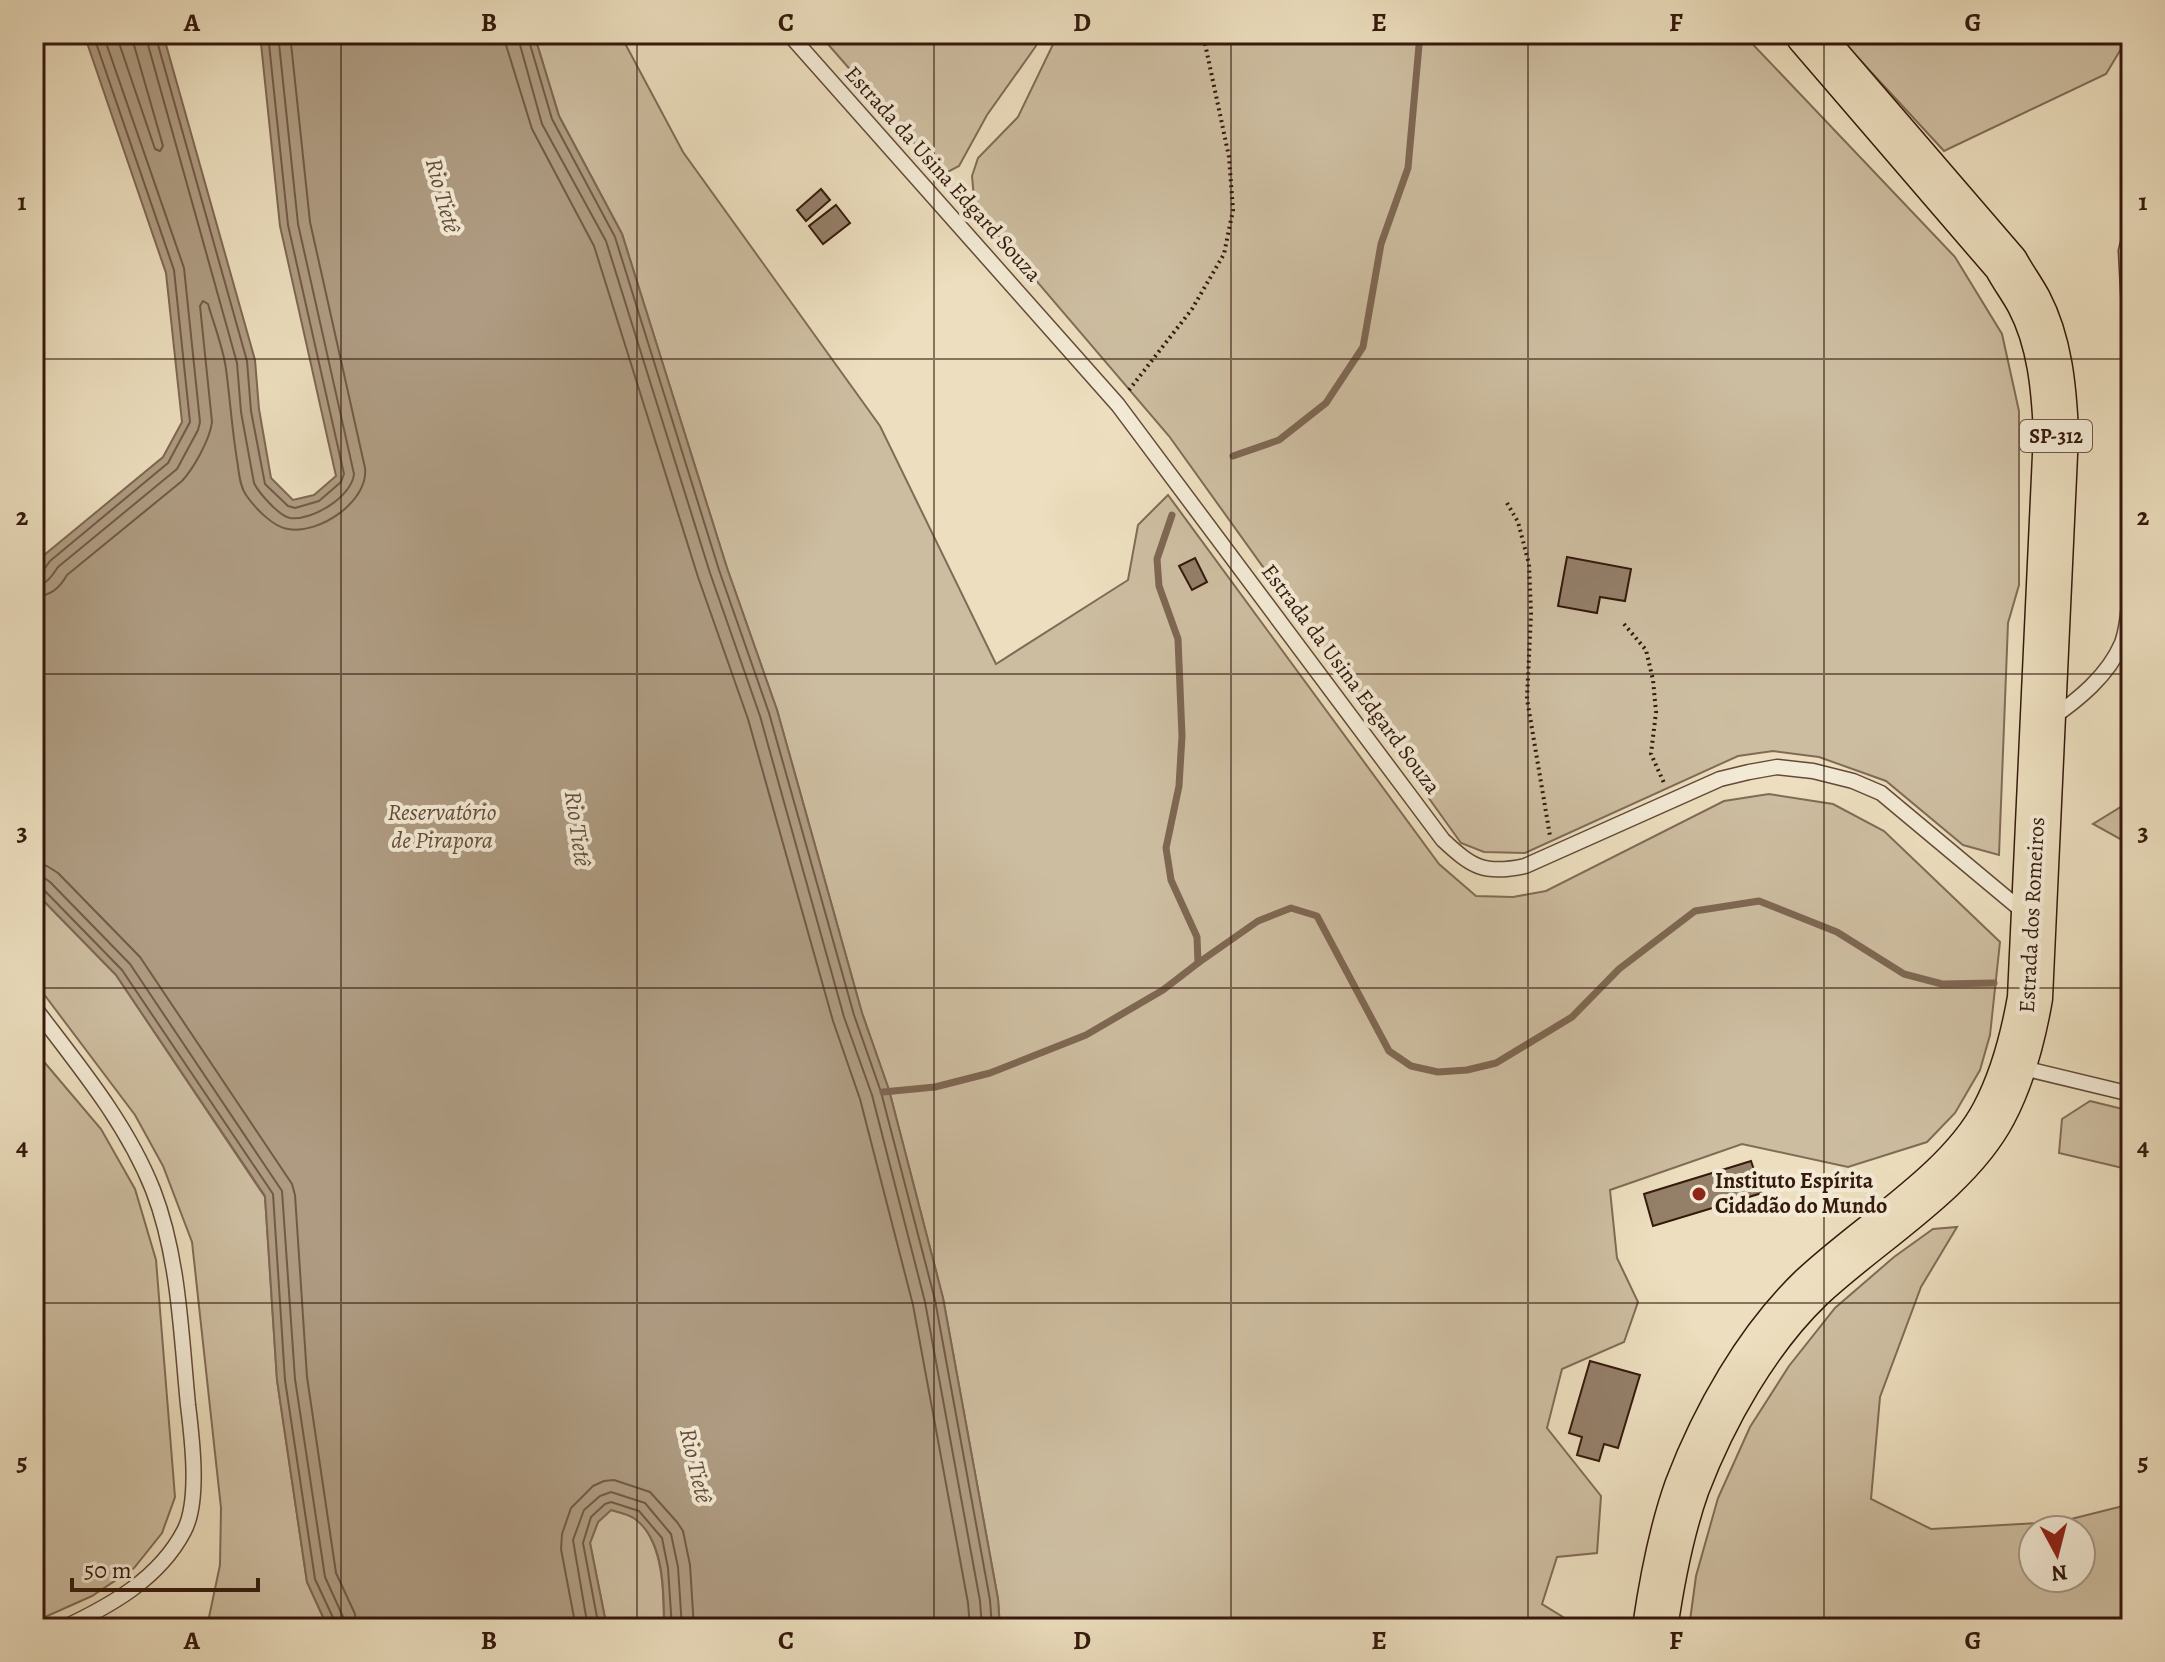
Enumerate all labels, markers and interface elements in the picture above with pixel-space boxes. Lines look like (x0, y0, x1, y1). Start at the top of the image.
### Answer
text: A (183, 5, 201, 40)
text: B (481, 5, 497, 40)
text: C (778, 5, 794, 40)
text: D (1073, 5, 1091, 40)
text: E (1371, 5, 1387, 40)
text: F (1669, 5, 1683, 40)
text: G (1964, 5, 1982, 40)
street label: Estrada da Usina Edgard Souza (838, 59, 1049, 289)
water label: Rio Tietê (418, 155, 469, 238)
text: 1 (17, 184, 27, 219)
text: 1 (2138, 184, 2148, 219)
road number: SP-312 (2020, 420, 2092, 452)
text: 2 (16, 499, 29, 534)
text: 2 (2137, 499, 2150, 534)
street label: Estrada da Usina Edgard Souza (1254, 558, 1448, 801)
water label: Rio Tietê (557, 789, 599, 870)
water label: Reservatório de Pirapora (388, 796, 496, 856)
text: 3 (16, 814, 28, 849)
text: 3 (2137, 814, 2149, 849)
street label: Estrada dos Romeiros (2012, 816, 2052, 1014)
text: 4 (16, 1129, 28, 1164)
text: 4 (2137, 1129, 2149, 1164)
place label: Instituto Espírita Cidadão do Mundo (1715, 1166, 1887, 1221)
marker: Instituto Espírita Cidadão do Mundo (1690, 1185, 1708, 1203)
water label: Rio Tietê (672, 1425, 721, 1507)
text: 5 (16, 1444, 28, 1479)
text: 5 (2137, 1444, 2149, 1479)
north arrow (2017, 1514, 2097, 1594)
scale bar (72, 1542, 258, 1592)
text: 50 m (84, 1554, 132, 1586)
text: N (2050, 1557, 2069, 1589)
text: A (183, 1623, 201, 1658)
text: B (481, 1623, 497, 1658)
text: C (778, 1623, 794, 1658)
text: D (1073, 1623, 1091, 1658)
text: E (1371, 1623, 1387, 1658)
text: F (1669, 1623, 1683, 1658)
text: G (1964, 1623, 1982, 1658)

